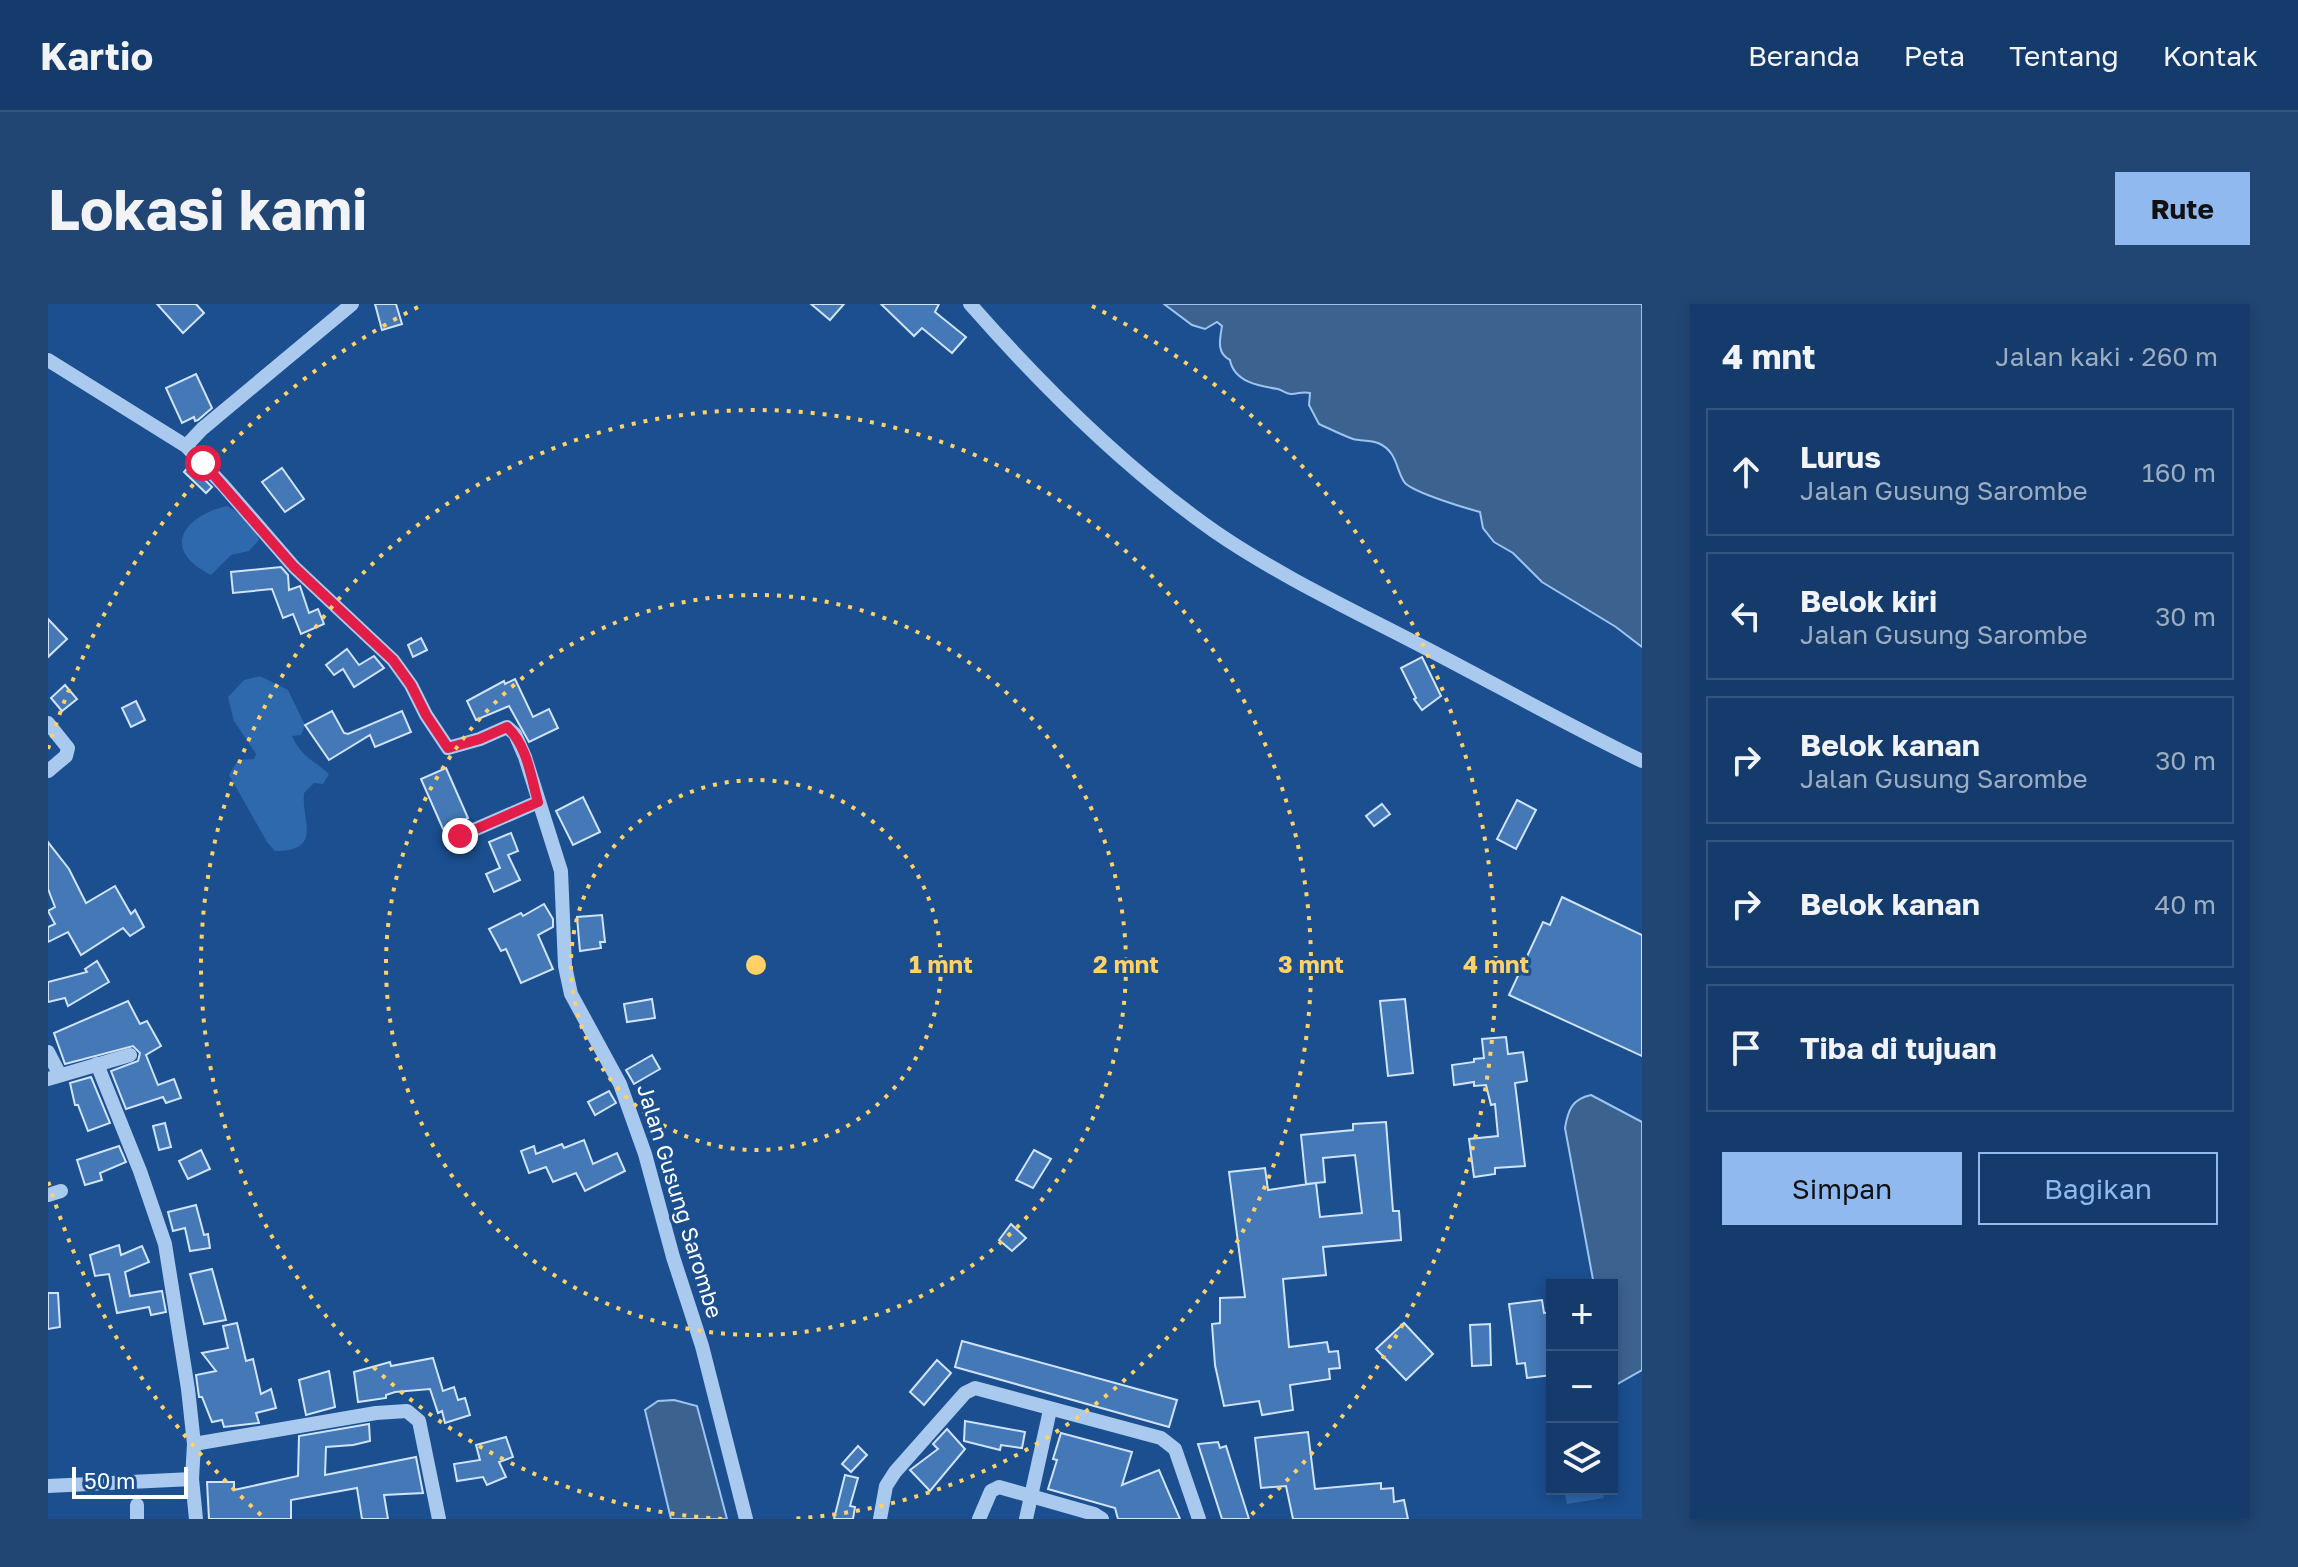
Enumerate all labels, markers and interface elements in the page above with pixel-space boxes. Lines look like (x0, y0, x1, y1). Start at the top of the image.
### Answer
text: Kartio (40, 33, 153, 78)
text: Beranda (1748, 39, 1860, 72)
text: Peta (1904, 39, 1965, 72)
text: Tentang (2009, 39, 2119, 72)
text: Kontak (2163, 39, 2258, 72)
button: Rute (2115, 172, 2250, 245)
text: Lokasi kami (48, 175, 367, 242)
text: 4 mnt (1722, 336, 1816, 376)
text: Jalan kaki · 260 m (1995, 341, 2218, 372)
text: Lurus (1800, 439, 1881, 475)
route start (185, 445, 221, 481)
icon: ahead (1724, 450, 1768, 494)
text: 160 m (2142, 457, 2216, 488)
text: Jalan Gusung Sarombe (1800, 475, 2088, 506)
text: Belok kiri (1800, 583, 1937, 619)
icon: left (1724, 594, 1768, 638)
text: 30 m (2155, 601, 2216, 632)
text: Jalan Gusung Sarombe (1800, 619, 2088, 650)
text: Belok kanan (1800, 727, 1980, 763)
icon: right (1724, 738, 1768, 782)
text: 30 m (2155, 745, 2216, 776)
text: Jalan Gusung Sarombe (1800, 763, 2088, 794)
route end (442, 818, 478, 854)
icon: right (1724, 882, 1768, 926)
text: Belok kanan (1800, 886, 1980, 922)
text: 40 m (2155, 889, 2216, 920)
text: 1 mnt (909, 949, 973, 978)
text: 2 mnt (1093, 949, 1159, 978)
text: 3 mnt (1278, 949, 1344, 978)
text: 4 mnt (1463, 949, 1529, 978)
centre of rings (742, 951, 770, 979)
icon: arrive (1724, 1026, 1768, 1070)
text: Tiba di tujuan (1800, 1030, 1997, 1066)
street label: Jalan Gusung Sarombe (632, 1081, 729, 1321)
button: Simpan (1722, 1152, 1962, 1225)
button: Bagikan (1978, 1152, 2218, 1225)
map controls (1546, 1279, 1618, 1495)
button: + (1546, 1279, 1618, 1351)
button: − (1546, 1351, 1618, 1423)
button: layers (1546, 1423, 1618, 1495)
scale bar (72, 1463, 188, 1499)
text: 50 m (84, 1467, 135, 1494)

